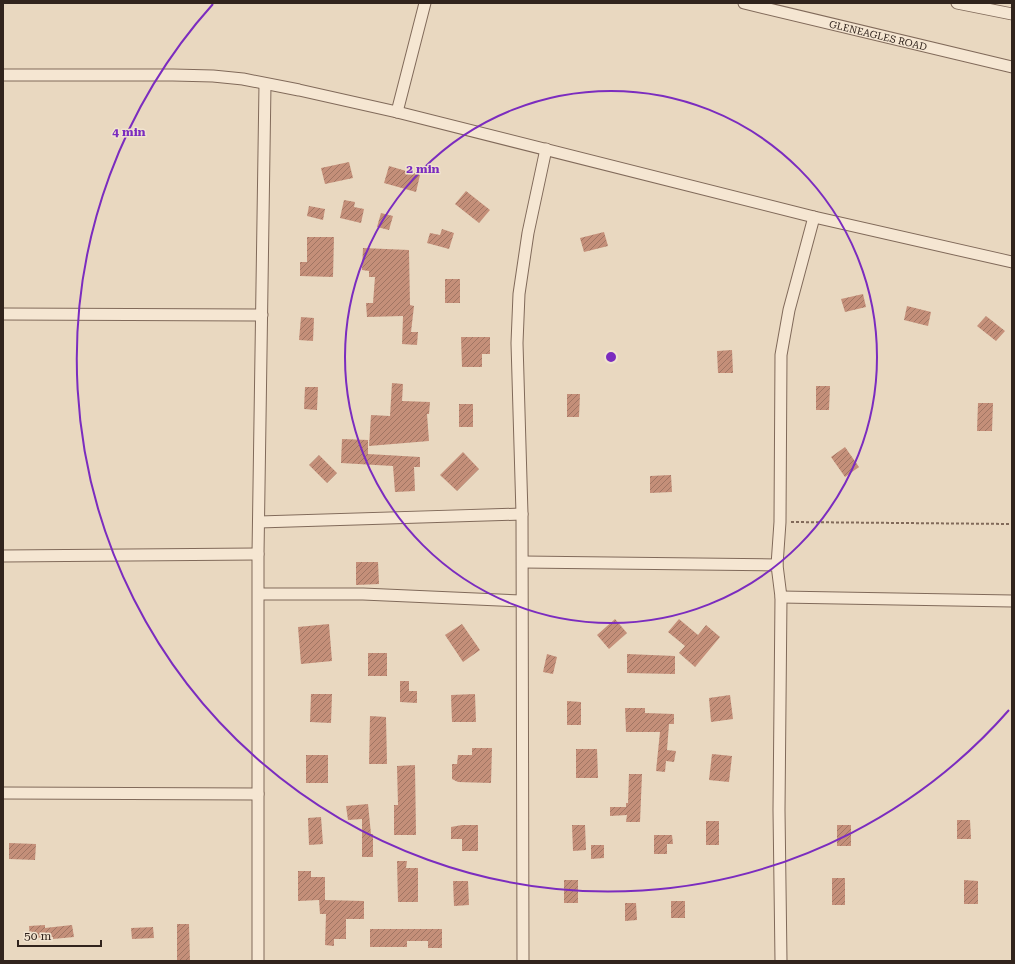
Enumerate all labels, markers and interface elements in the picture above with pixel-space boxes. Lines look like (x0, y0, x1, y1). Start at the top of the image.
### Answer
street label: GLENEAGLES ROAD (828, 19, 928, 53)
text: 4 min (112, 125, 146, 139)
text: 2 min (406, 162, 440, 176)
centre of rings (604, 350, 618, 364)
scale bar (18, 922, 101, 948)
text: 50 m (24, 929, 51, 943)

